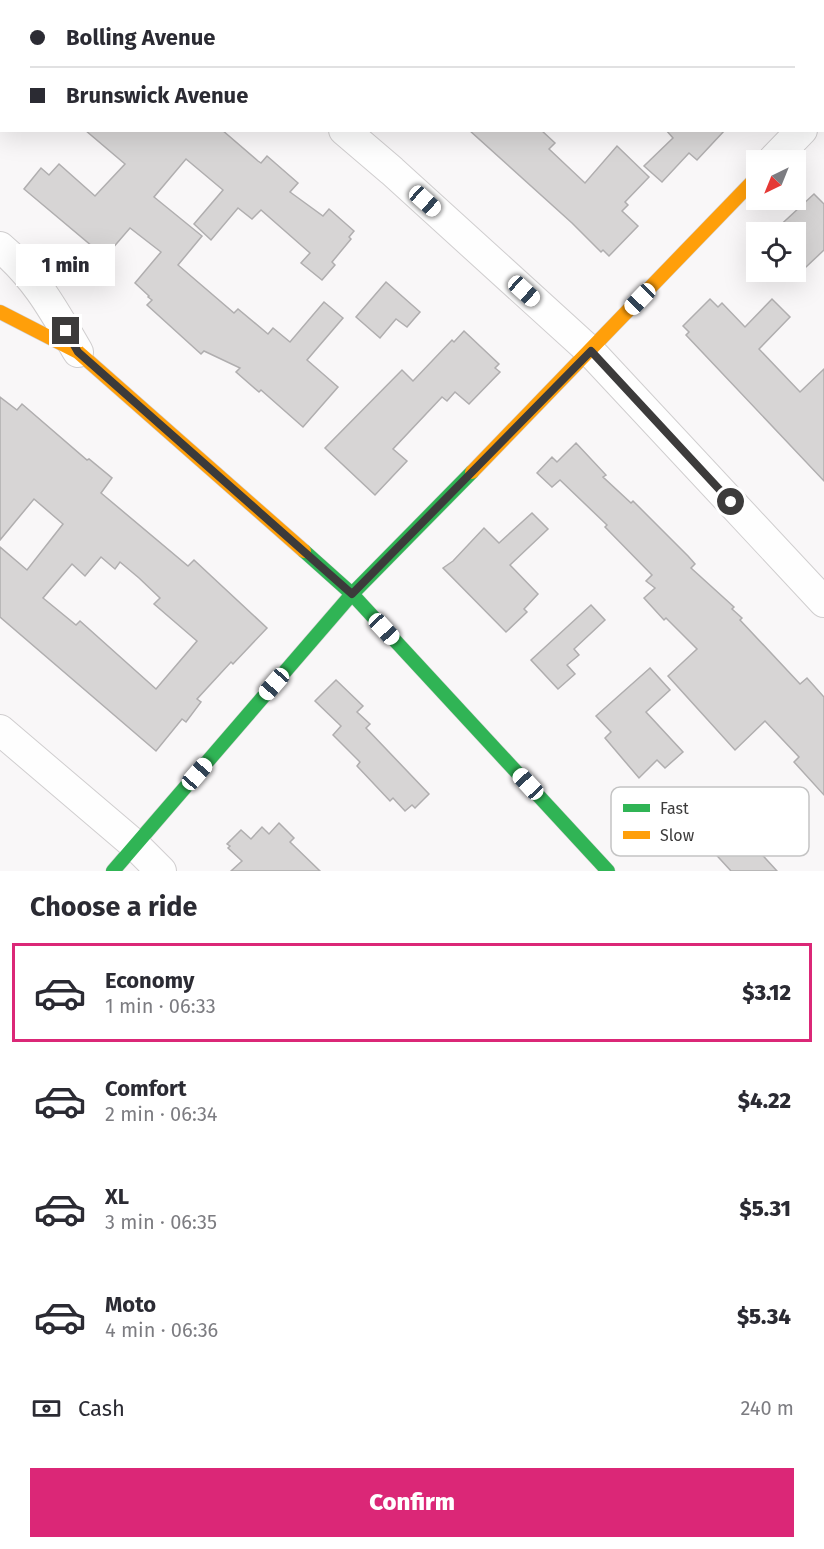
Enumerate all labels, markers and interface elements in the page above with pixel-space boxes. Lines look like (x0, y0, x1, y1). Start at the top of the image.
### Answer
text: Bolling Avenue (66, 24, 215, 51)
text: Brunswick Avenue (66, 82, 248, 109)
north arrow (746, 150, 806, 210)
map controls (746, 150, 806, 282)
car (406, 182, 444, 220)
button: locate (746, 222, 806, 282)
callout: 1 min (16, 244, 116, 286)
text: 1 min (42, 253, 89, 277)
car (505, 272, 543, 310)
car (621, 280, 659, 318)
route end (52, 317, 79, 344)
route start (717, 488, 744, 515)
car (365, 610, 403, 648)
car (255, 665, 293, 703)
car (178, 755, 216, 793)
car (509, 765, 547, 803)
legend (611, 787, 809, 856)
text: Fast (660, 799, 689, 818)
text: Slow (660, 826, 695, 845)
text: Choose a ride (30, 891, 197, 923)
icon: car (33, 966, 87, 1020)
text: Economy (105, 967, 194, 994)
text: $3.12 (742, 979, 791, 1006)
text: 1 min · 06:33 (105, 994, 216, 1018)
icon: car (33, 1074, 87, 1128)
text: Comfort (105, 1075, 186, 1102)
text: $4.22 (738, 1087, 791, 1114)
text: 2 min · 06:34 (105, 1102, 217, 1126)
icon: car (33, 1182, 87, 1236)
text: XL (105, 1183, 129, 1210)
text: $5.31 (740, 1195, 791, 1222)
text: 3 min · 06:35 (105, 1210, 217, 1234)
icon: car (33, 1290, 87, 1344)
text: Moto (105, 1291, 156, 1318)
text: $5.34 (737, 1303, 791, 1330)
text: 4 min · 06:36 (105, 1318, 218, 1342)
icon: cash (30, 1392, 63, 1425)
text: Cash (78, 1395, 125, 1422)
text: 240 m (740, 1396, 794, 1420)
button: Confirm (30, 1468, 794, 1537)

